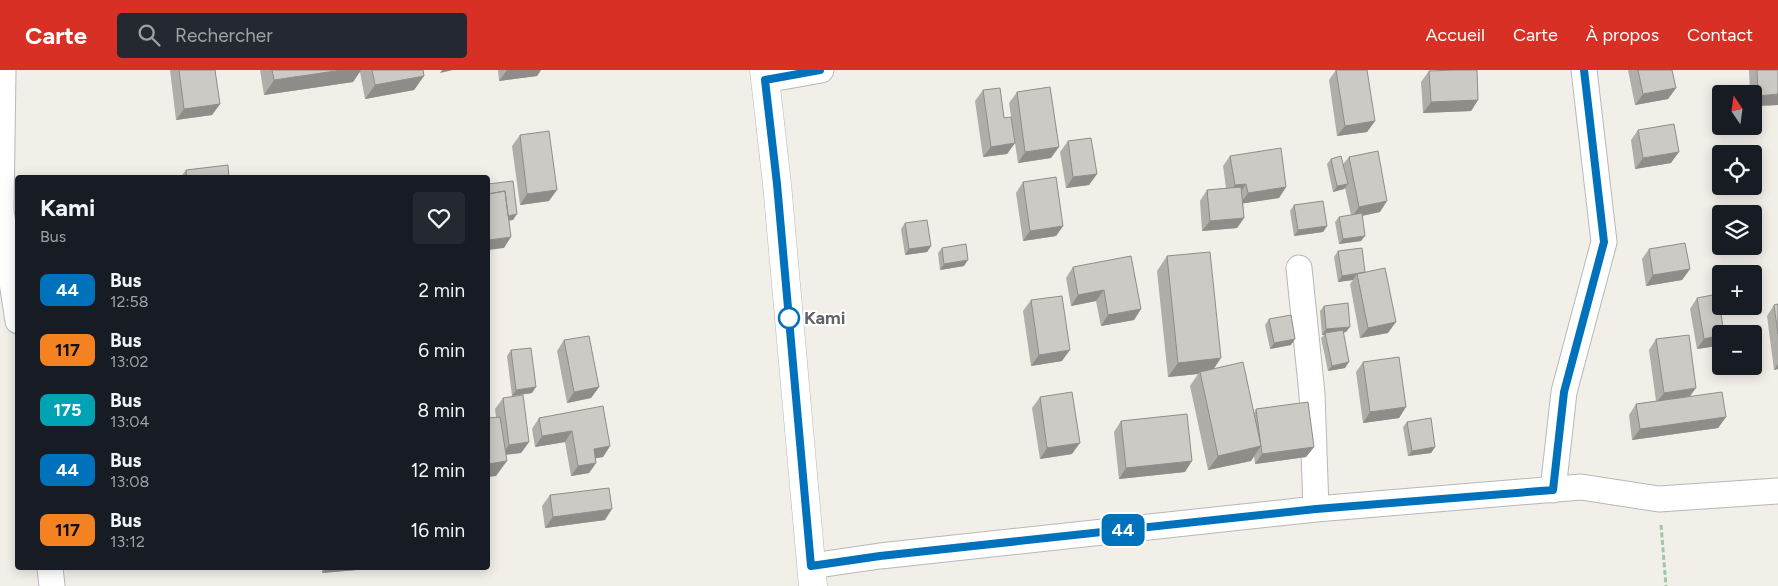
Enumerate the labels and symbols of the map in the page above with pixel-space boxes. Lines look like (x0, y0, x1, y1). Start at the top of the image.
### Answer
north arrow (1712, 85, 1762, 135)
marker: Kami (778, 307, 800, 329)
place label: Kami (804, 307, 845, 329)
line badge: 44 (1100, 514, 1146, 546)

